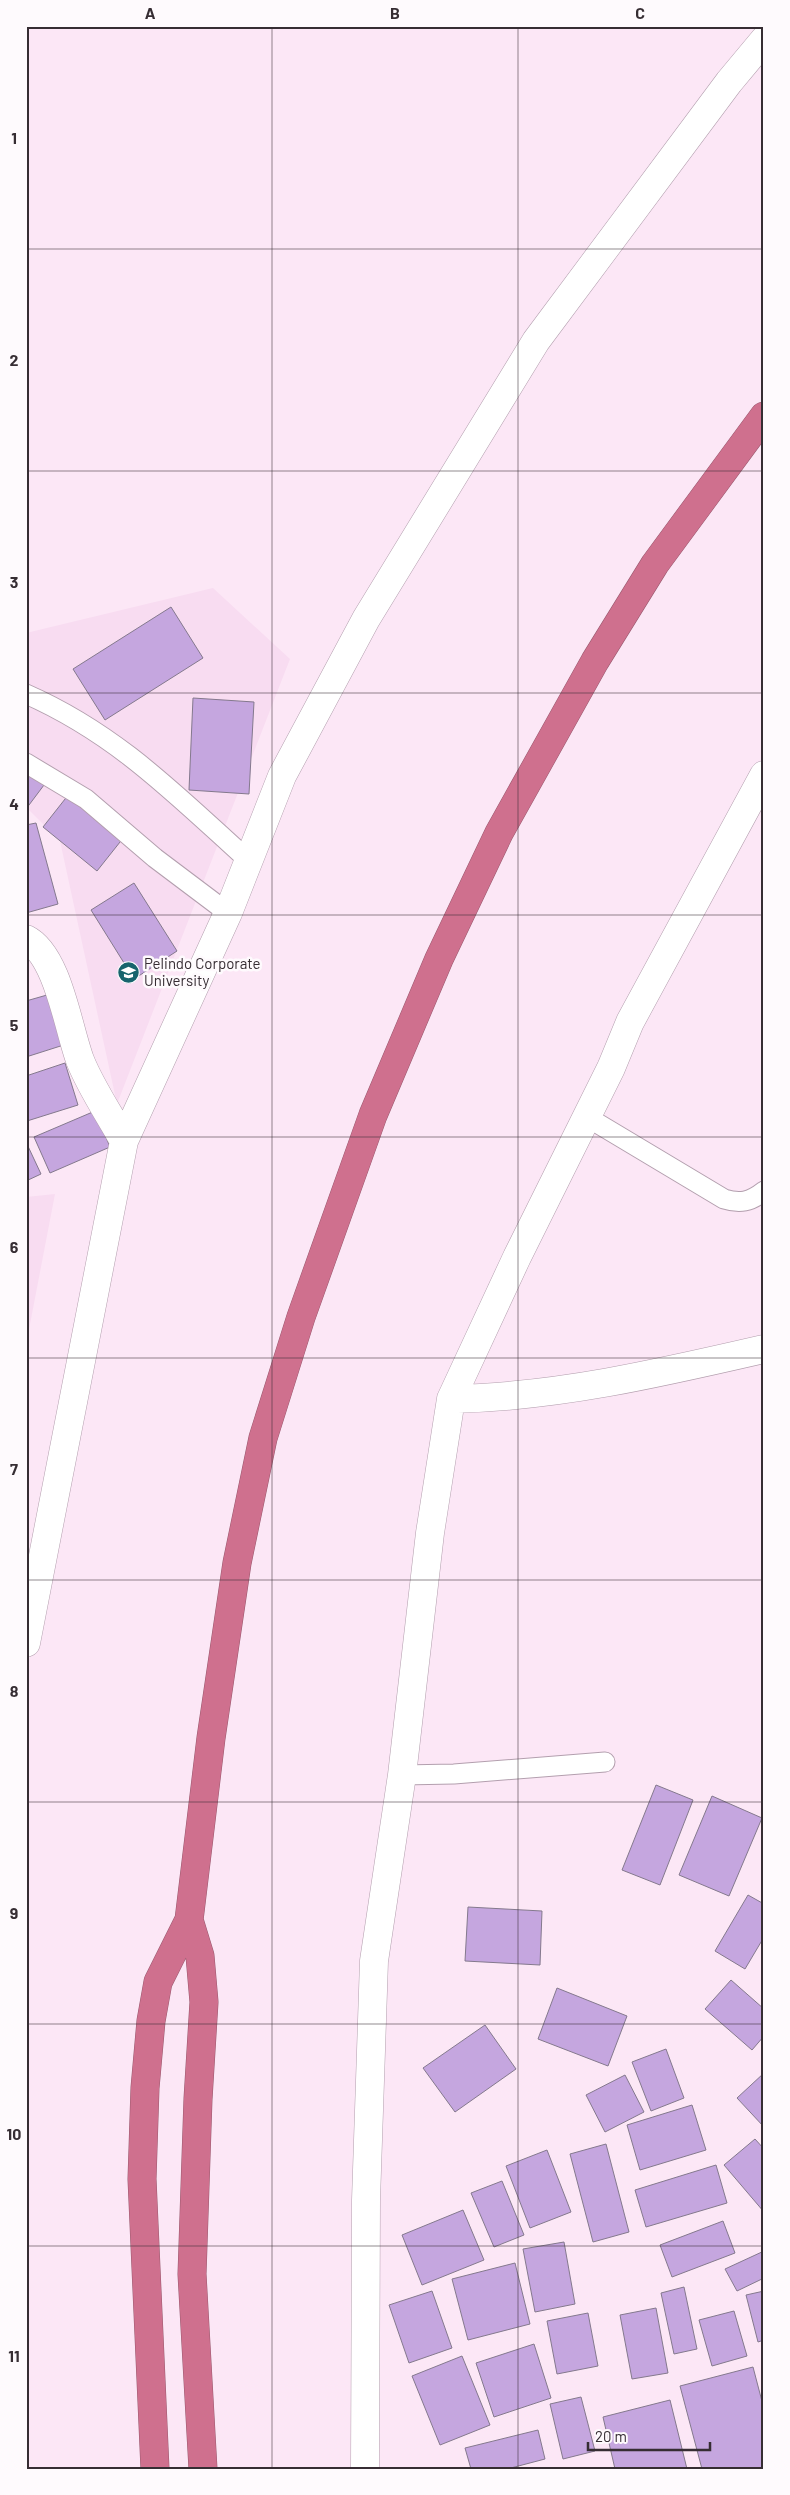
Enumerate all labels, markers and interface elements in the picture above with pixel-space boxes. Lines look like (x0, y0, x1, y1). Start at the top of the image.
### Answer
text: A (145, 3, 156, 22)
text: B (390, 3, 400, 22)
text: C (635, 3, 645, 22)
text: 1 (11, 128, 17, 147)
text: 2 (10, 350, 19, 369)
text: 3 (10, 572, 18, 591)
text: 4 (9, 794, 19, 813)
place label: Pelindo Corporate University (144, 954, 261, 989)
school or university icon: Pelindo Corporate University (116, 960, 140, 984)
text: 5 (10, 1015, 19, 1034)
text: 6 (10, 1237, 19, 1256)
text: 7 (10, 1459, 18, 1478)
text: 8 (10, 1681, 19, 1700)
text: 9 (10, 1903, 18, 1922)
text: 10 (7, 2124, 21, 2143)
text: 11 (8, 2346, 20, 2365)
scale bar (588, 2420, 710, 2452)
text: 20 m (595, 2427, 627, 2445)

